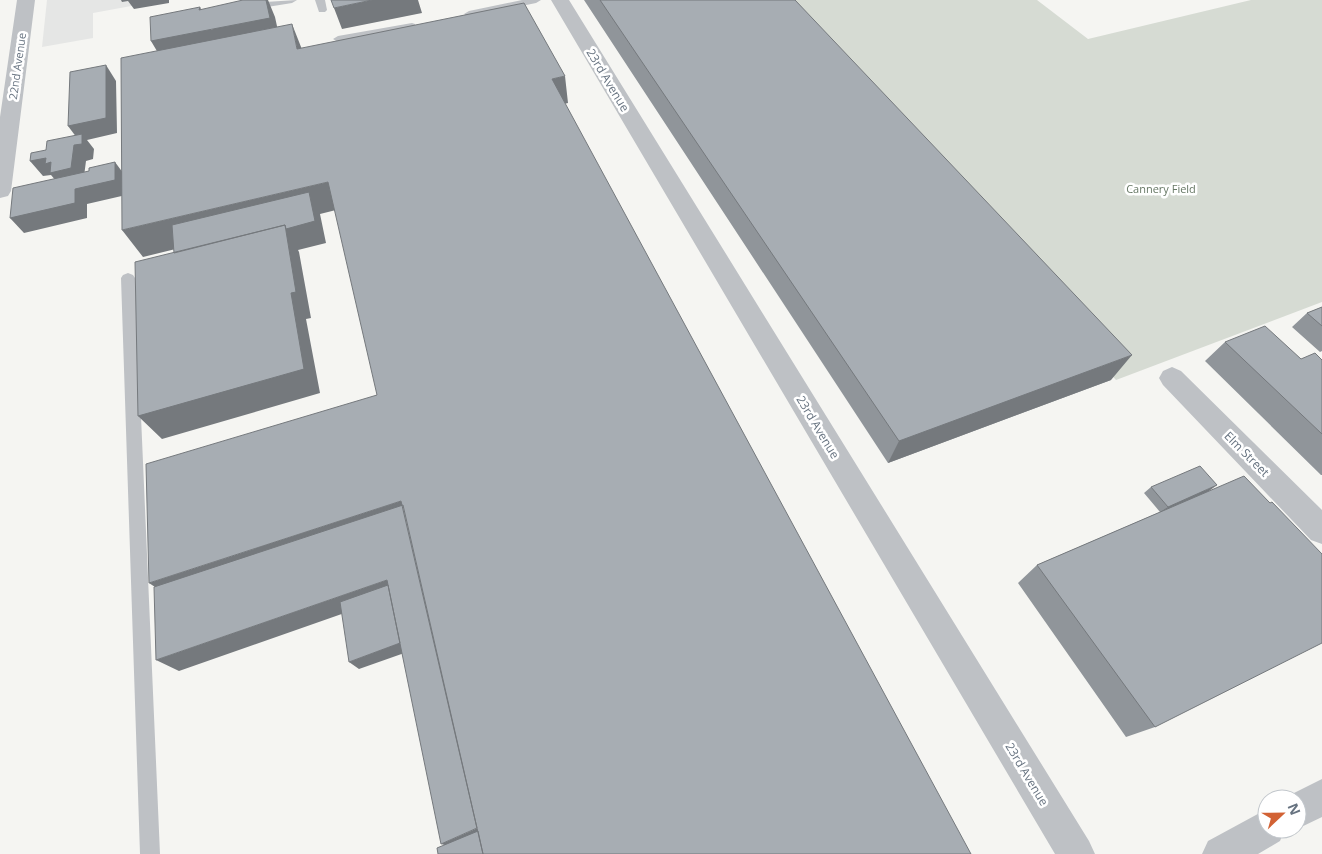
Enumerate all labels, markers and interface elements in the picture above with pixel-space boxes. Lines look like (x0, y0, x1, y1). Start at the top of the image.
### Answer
street label: 22nd Avenue (5, 32, 29, 100)
street label: 23rd Avenue (582, 45, 634, 115)
park label: Cannery Field (1126, 181, 1196, 196)
street label: 23rd Avenue (792, 392, 844, 462)
street label: Elm Street (1221, 428, 1273, 480)
street label: 23rd Avenue (1001, 739, 1053, 809)
north arrow (1257, 789, 1307, 839)
text: N (1284, 800, 1305, 818)

